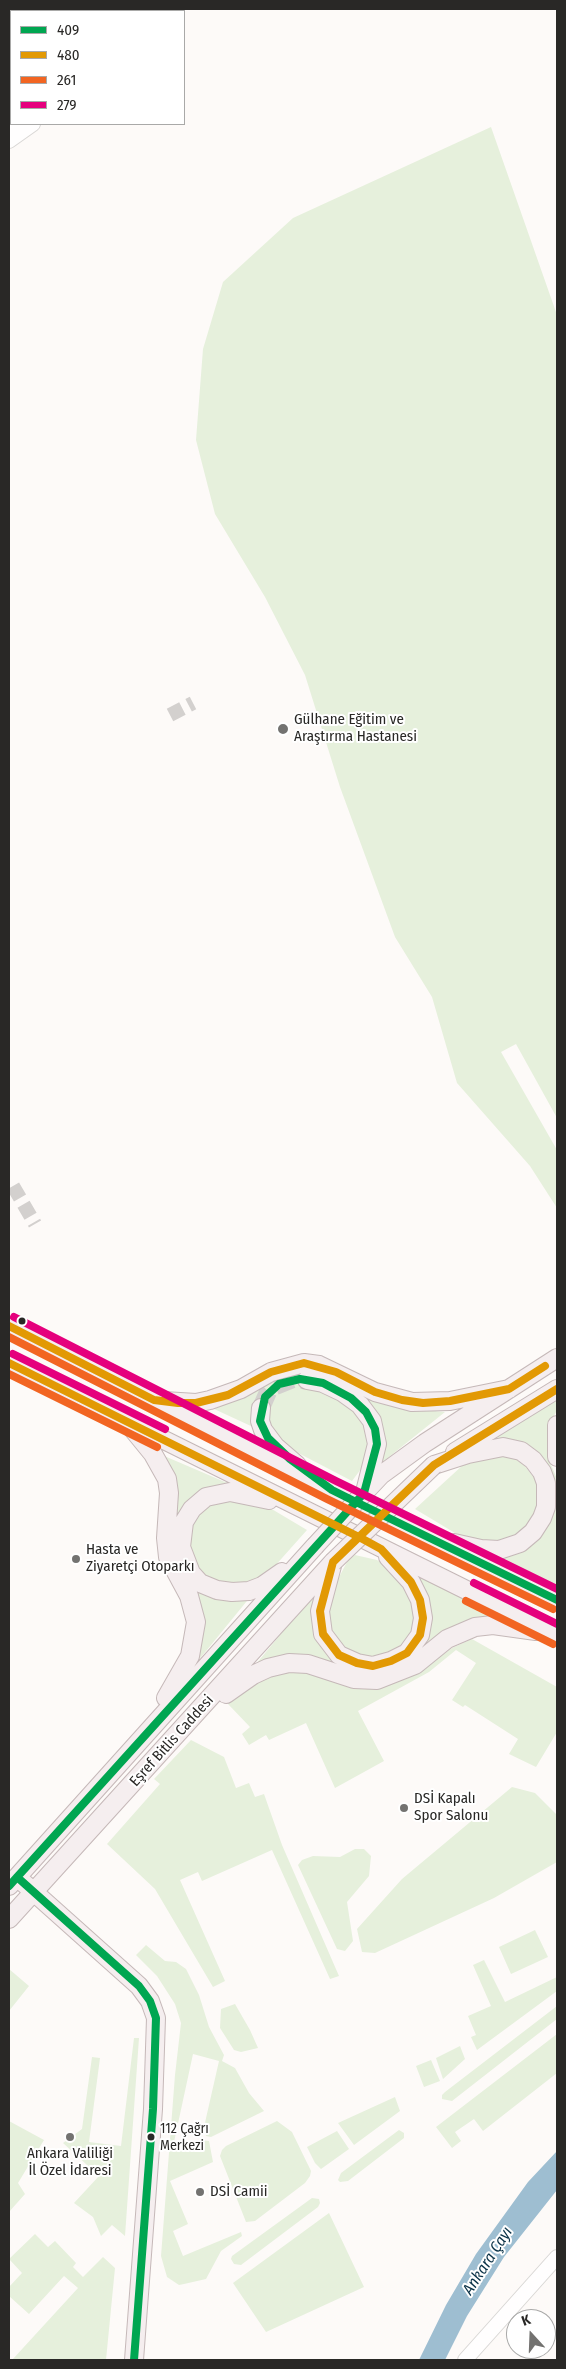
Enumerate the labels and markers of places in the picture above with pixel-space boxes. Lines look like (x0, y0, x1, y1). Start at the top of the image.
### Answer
place label: Gülhane Eğitim ve Araştırma Hastanesi (294, 711, 417, 746)
marker: Gülhane Eğitim ve Araştırma Hastanesi (276, 722, 290, 736)
unlabelled marker (17, 1316, 27, 1326)
place label: Hasta ve Ziyaretçi Otoparkı (86, 1541, 195, 1576)
marker: Hasta ve Ziyaretçi Otoparkı (70, 1553, 82, 1565)
place label: DSİ Kapalı Spor Salonu (414, 1790, 488, 1825)
marker: DSİ Kapalı Spor Salonu (398, 1802, 410, 1814)
place label: 112 Çağrı Merkezi (160, 2121, 209, 2154)
marker: Ankara Valiliği İl Özel İdaresi (64, 2131, 76, 2143)
marker: 112 Çağrı Merkezi (146, 2132, 156, 2142)
place label: Ankara Valiliği İl Özel İdaresi (27, 2145, 113, 2180)
place label: DSİ Camii (210, 2183, 268, 2201)
marker: DSİ Camii (194, 2186, 206, 2198)

